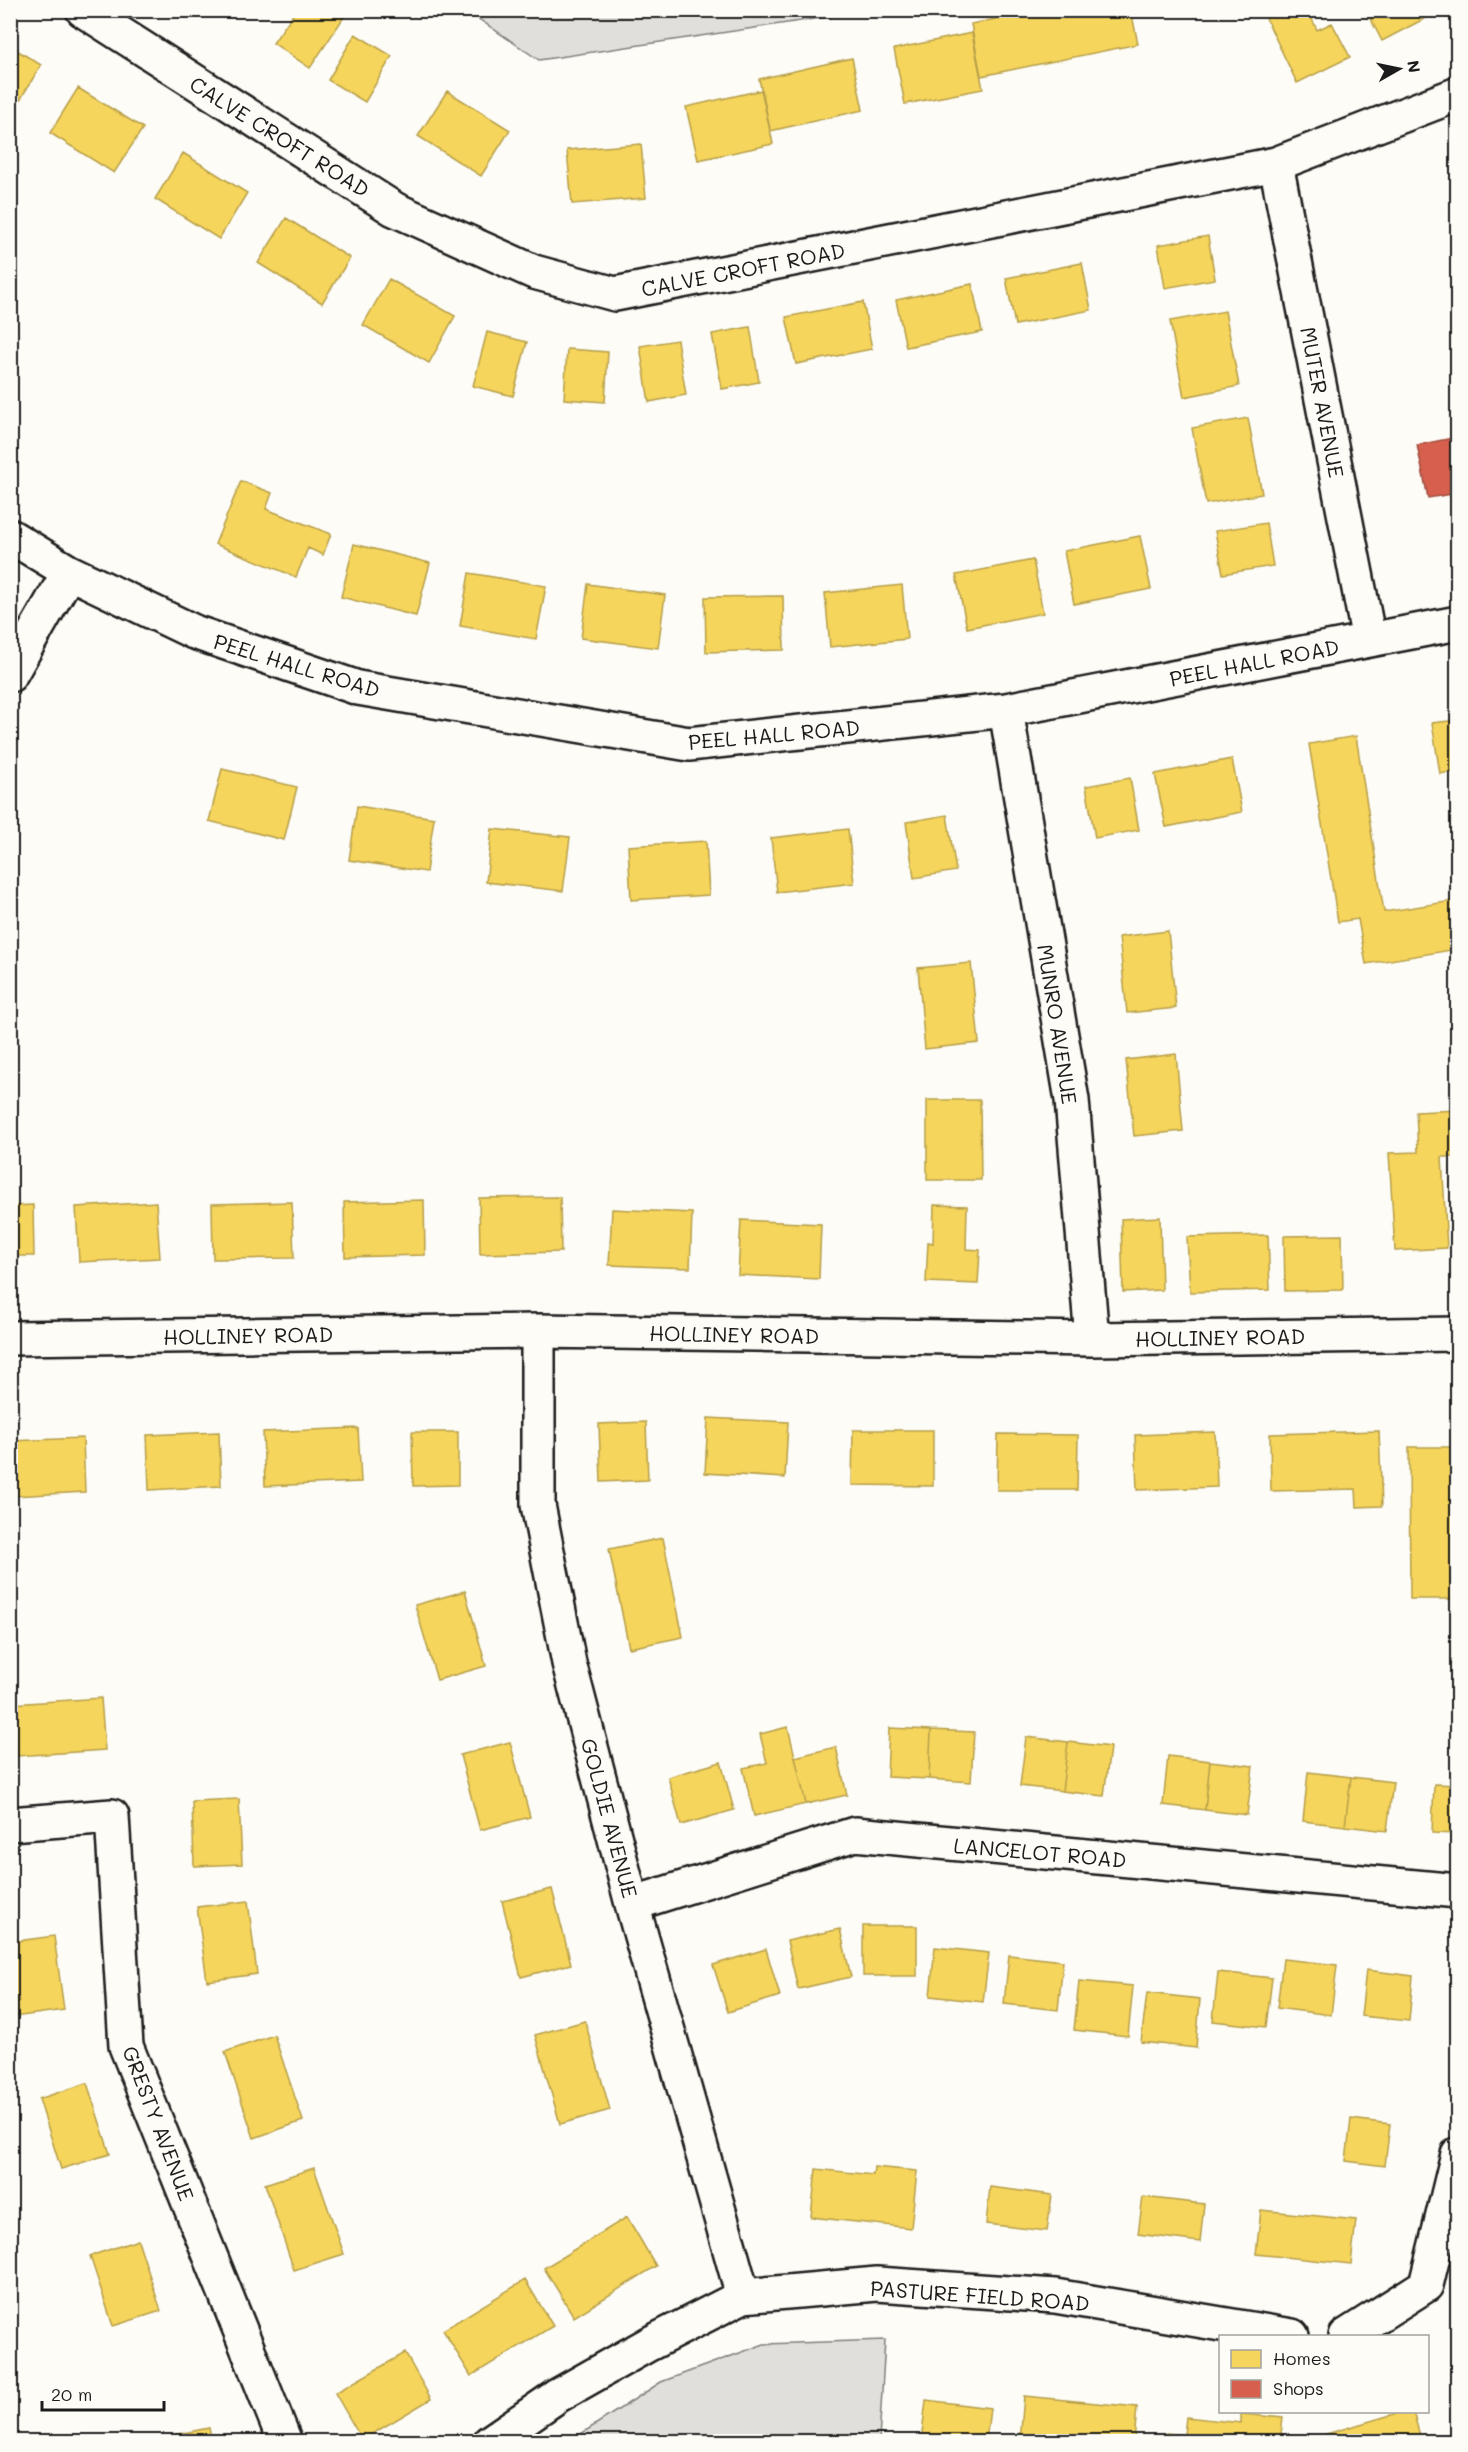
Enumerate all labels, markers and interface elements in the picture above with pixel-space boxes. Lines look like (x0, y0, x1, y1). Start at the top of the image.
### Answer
north arrow (1369, 39, 1429, 99)
text: N (1403, 59, 1426, 74)
street label: CALVE CROFT ROAD (185, 70, 375, 202)
street label: CALVE CROFT ROAD (639, 236, 847, 302)
street label: MUTER AVENUE (1295, 324, 1351, 480)
street label: PEEL HALL ROAD (211, 627, 383, 703)
street label: PEEL HALL ROAD (1167, 632, 1341, 692)
street label: PEEL HALL ROAD (687, 713, 861, 755)
street label: MUNRO AVENUE (1032, 942, 1084, 1106)
street label: HOLLINEY ROAD (649, 1319, 819, 1349)
street label: HOLLINEY ROAD (163, 1320, 333, 1350)
street label: HOLLINEY ROAD (1135, 1322, 1305, 1352)
street label: GOLDIE AVENUE (576, 1735, 644, 1901)
street label: LANCELOT ROAD (953, 1831, 1127, 1873)
street label: GRESTY AVENUE (117, 2042, 201, 2204)
street label: PASTURE FIELD ROAD (870, 2274, 1090, 2316)
legend (1219, 2335, 1429, 2413)
text: Homes (1273, 2346, 1331, 2370)
scale bar (42, 2374, 164, 2412)
text: Shops (1273, 2376, 1324, 2400)
text: 20 m (51, 2382, 92, 2406)

